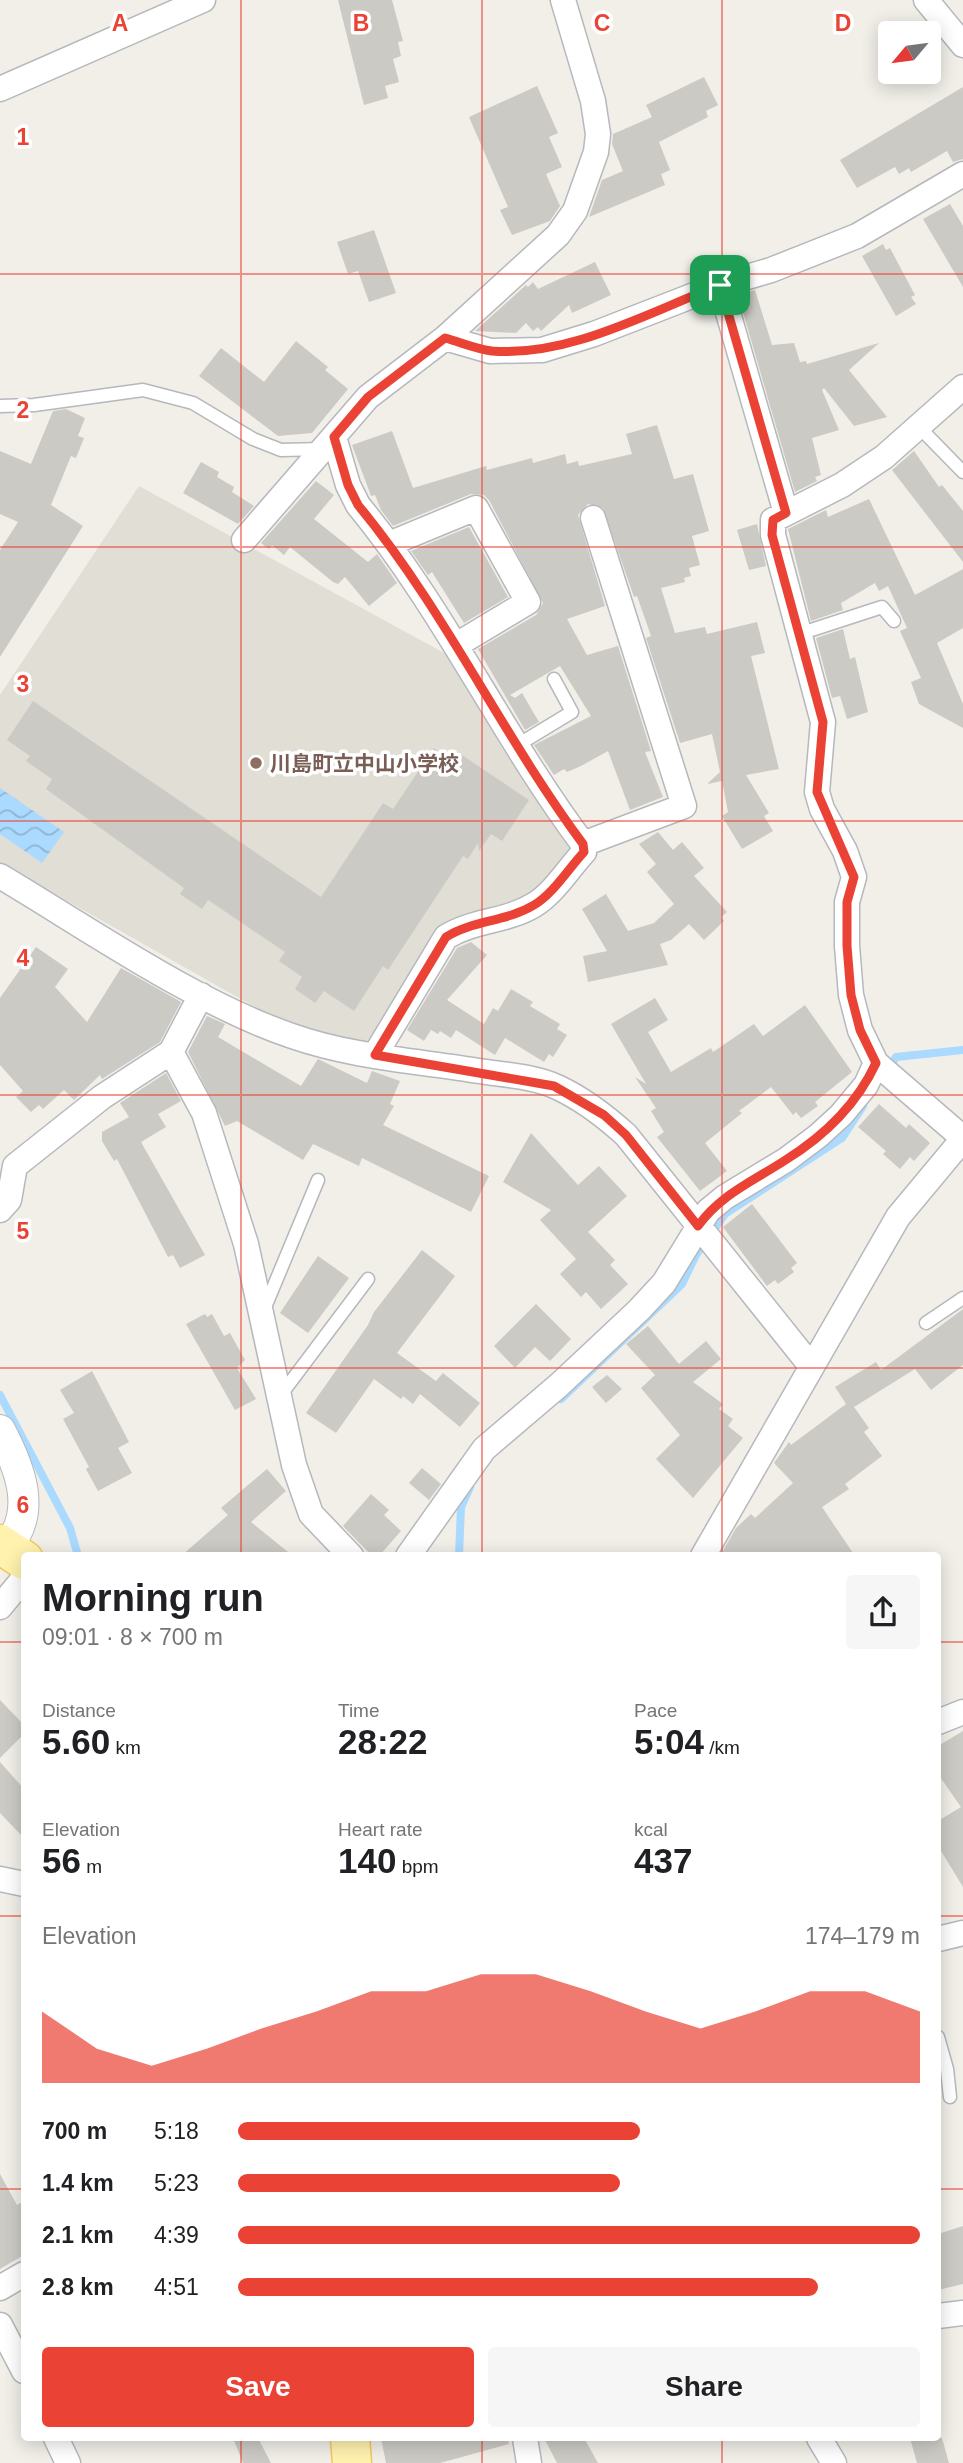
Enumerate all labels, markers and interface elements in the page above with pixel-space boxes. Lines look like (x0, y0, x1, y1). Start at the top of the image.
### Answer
text: A (112, 10, 128, 36)
text: B (353, 10, 369, 36)
text: C (594, 10, 610, 36)
text: D (835, 10, 851, 36)
north arrow (878, 21, 942, 84)
map controls (878, 21, 941, 84)
text: 1 (17, 124, 30, 150)
pin (690, 255, 750, 315)
icon: arrive (701, 266, 739, 304)
text: 2 (17, 397, 29, 423)
text: 3 (17, 671, 29, 697)
place label: 川島町立中山小学校 (270, 752, 459, 775)
marker: 川島町立中山小学校 (248, 755, 264, 771)
text: 4 (17, 945, 30, 971)
text: 5 (17, 1218, 30, 1244)
text: 6 (17, 1492, 29, 1518)
button: share (846, 1575, 920, 1649)
text: Morning run (42, 1577, 264, 1619)
text: 09:01 · 8 × 700 m (42, 1624, 223, 1650)
text: Distance (42, 1700, 116, 1721)
text: Time (338, 1700, 380, 1721)
text: Pace (634, 1700, 677, 1721)
text: 5.60 (42, 1722, 110, 1761)
text: 28:22 (338, 1722, 428, 1761)
text: 5:04 (634, 1722, 704, 1761)
text: km (110, 1737, 141, 1758)
text: /km (704, 1737, 740, 1758)
text: Elevation (42, 1819, 120, 1840)
text: Heart rate (338, 1819, 422, 1840)
text: kcal (634, 1819, 668, 1840)
text: 56 (42, 1841, 81, 1880)
text: 140 (338, 1841, 396, 1880)
text: 437 (634, 1841, 692, 1880)
text: m (81, 1856, 102, 1877)
text: bpm (396, 1856, 439, 1877)
text: Elevation (42, 1923, 137, 1949)
text: 174–179 m (805, 1923, 920, 1949)
text: 700 m (42, 2118, 107, 2144)
text: 5:18 (154, 2118, 199, 2144)
text: 1.4 km (42, 2170, 114, 2196)
text: 5:23 (154, 2170, 199, 2196)
text: 2.1 km (42, 2222, 114, 2248)
text: 4:39 (154, 2222, 199, 2248)
text: 2.8 km (42, 2274, 114, 2300)
text: 4:51 (154, 2274, 199, 2300)
button: Save (42, 2347, 474, 2427)
button: Share (488, 2347, 920, 2427)

